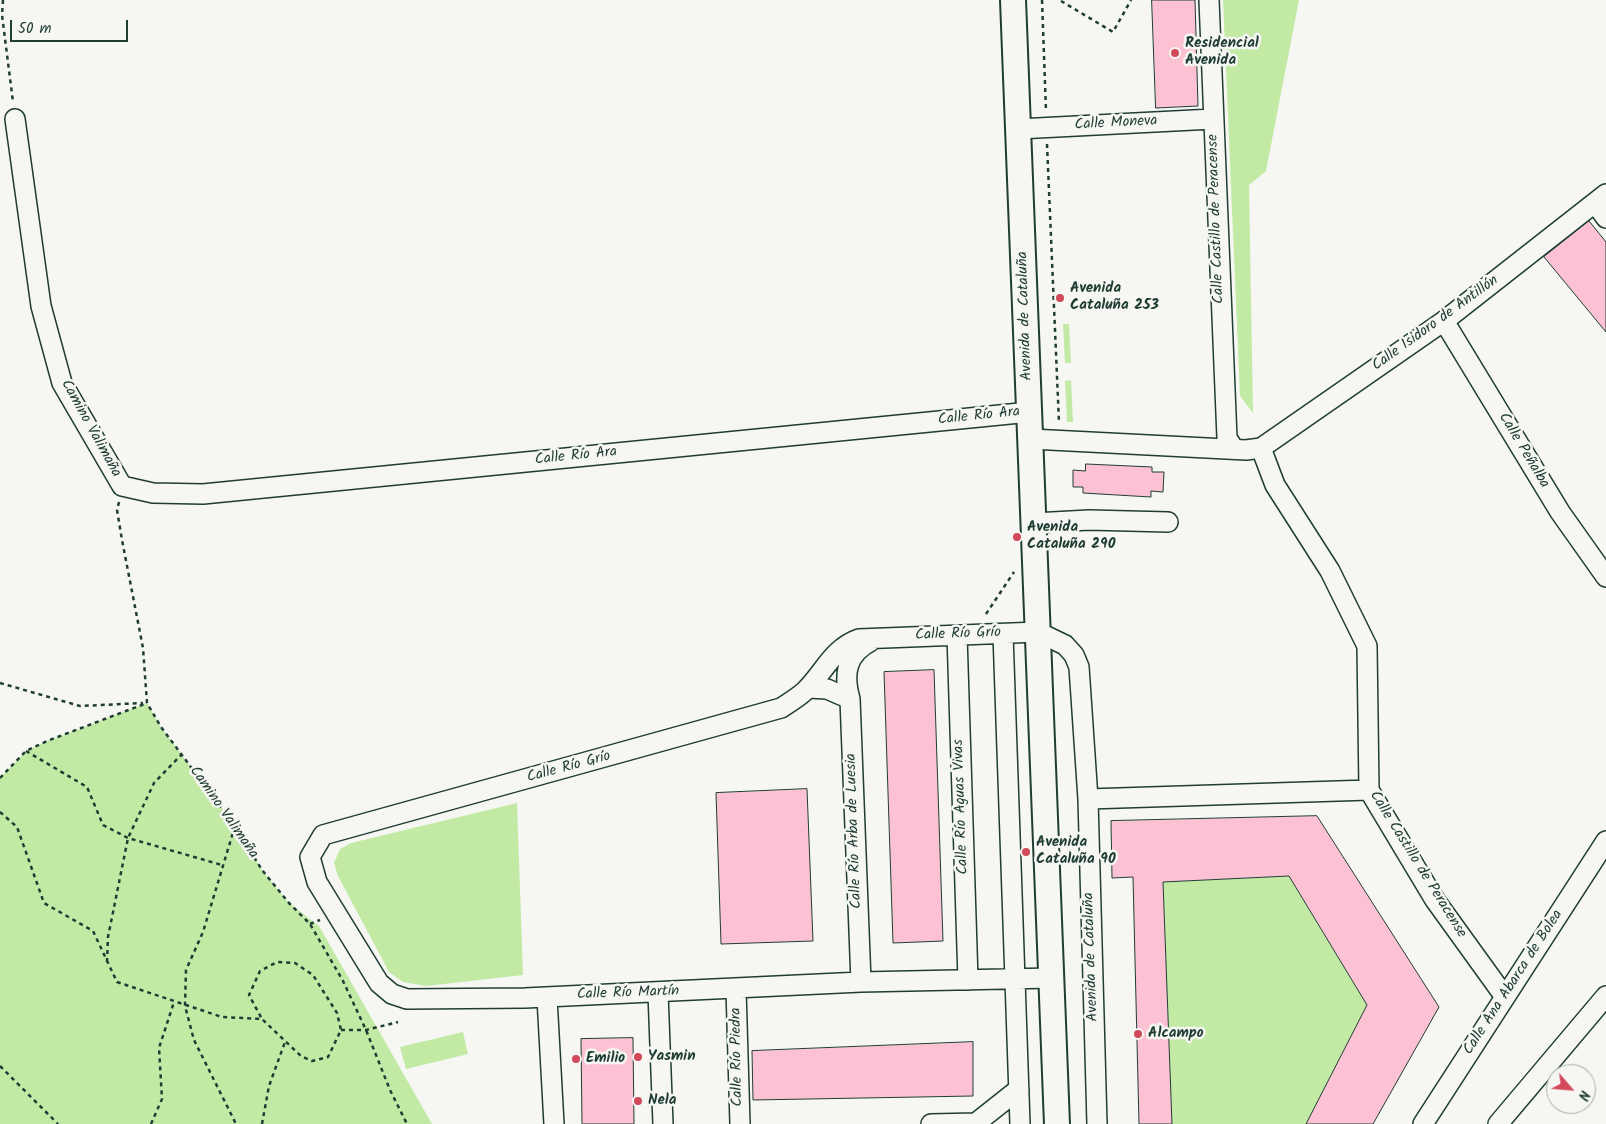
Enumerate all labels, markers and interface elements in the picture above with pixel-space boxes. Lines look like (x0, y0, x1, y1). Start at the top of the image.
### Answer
scale bar (12, 10, 130, 42)
text: 50 m (18, 17, 52, 41)
place label: Residencial Avenida (1185, 35, 1259, 70)
marker: Residencial Avenida (1169, 47, 1181, 59)
street label: Calle Moneva (1074, 113, 1158, 135)
street label: Calle Castillo de Peracense (1205, 134, 1229, 304)
street label: Avenida de Cataluña (1015, 251, 1037, 381)
street label: Calle Isidoro de Antillón (1369, 272, 1503, 376)
place label: Avenida Cataluña 253 (1070, 280, 1159, 315)
marker: Avenida Cataluña 253 (1054, 292, 1066, 304)
street label: Camino Valimaña (56, 377, 124, 481)
street label: Calle Río Ara (937, 404, 1021, 430)
street label: Calle Peñalba (1493, 410, 1553, 492)
street label: Calle Río Ara (534, 444, 618, 470)
place label: Avenida Cataluña 290 (1027, 519, 1115, 554)
marker: Avenida Cataluña 290 (1011, 531, 1023, 543)
street label: Calle Río Grío (915, 625, 1001, 645)
street label: Calle Río Aguas Vivas (951, 739, 973, 875)
street label: Calle Río Grío (525, 748, 613, 788)
street label: Calle Río Arba de Luesia (843, 753, 867, 909)
street label: Camino Valimaña (184, 763, 262, 863)
street label: Calle Castillo de Peracense (1364, 788, 1470, 942)
place label: Avenida Cataluña 90 (1036, 834, 1116, 869)
marker: Avenida Cataluña 90 (1020, 846, 1032, 858)
street label: Avenida de Cataluña (1081, 892, 1103, 1022)
street label: Calle Ana Abarca de Bolea (1460, 907, 1568, 1059)
street label: Calle Río Martín (576, 983, 680, 1005)
street label: Calle Río Piedra (728, 1007, 748, 1107)
place label: Alcampo (1148, 1025, 1204, 1043)
marker: Alcampo (1132, 1028, 1144, 1040)
place label: Yasmin (648, 1048, 696, 1066)
place label: Emilio (586, 1050, 625, 1068)
marker: Yasmin (632, 1051, 644, 1063)
marker: Emilio (570, 1053, 582, 1065)
north arrow (1546, 1064, 1596, 1114)
text: N (1572, 1086, 1595, 1104)
place label: Nela (648, 1092, 676, 1110)
marker: Nela (632, 1095, 644, 1107)

